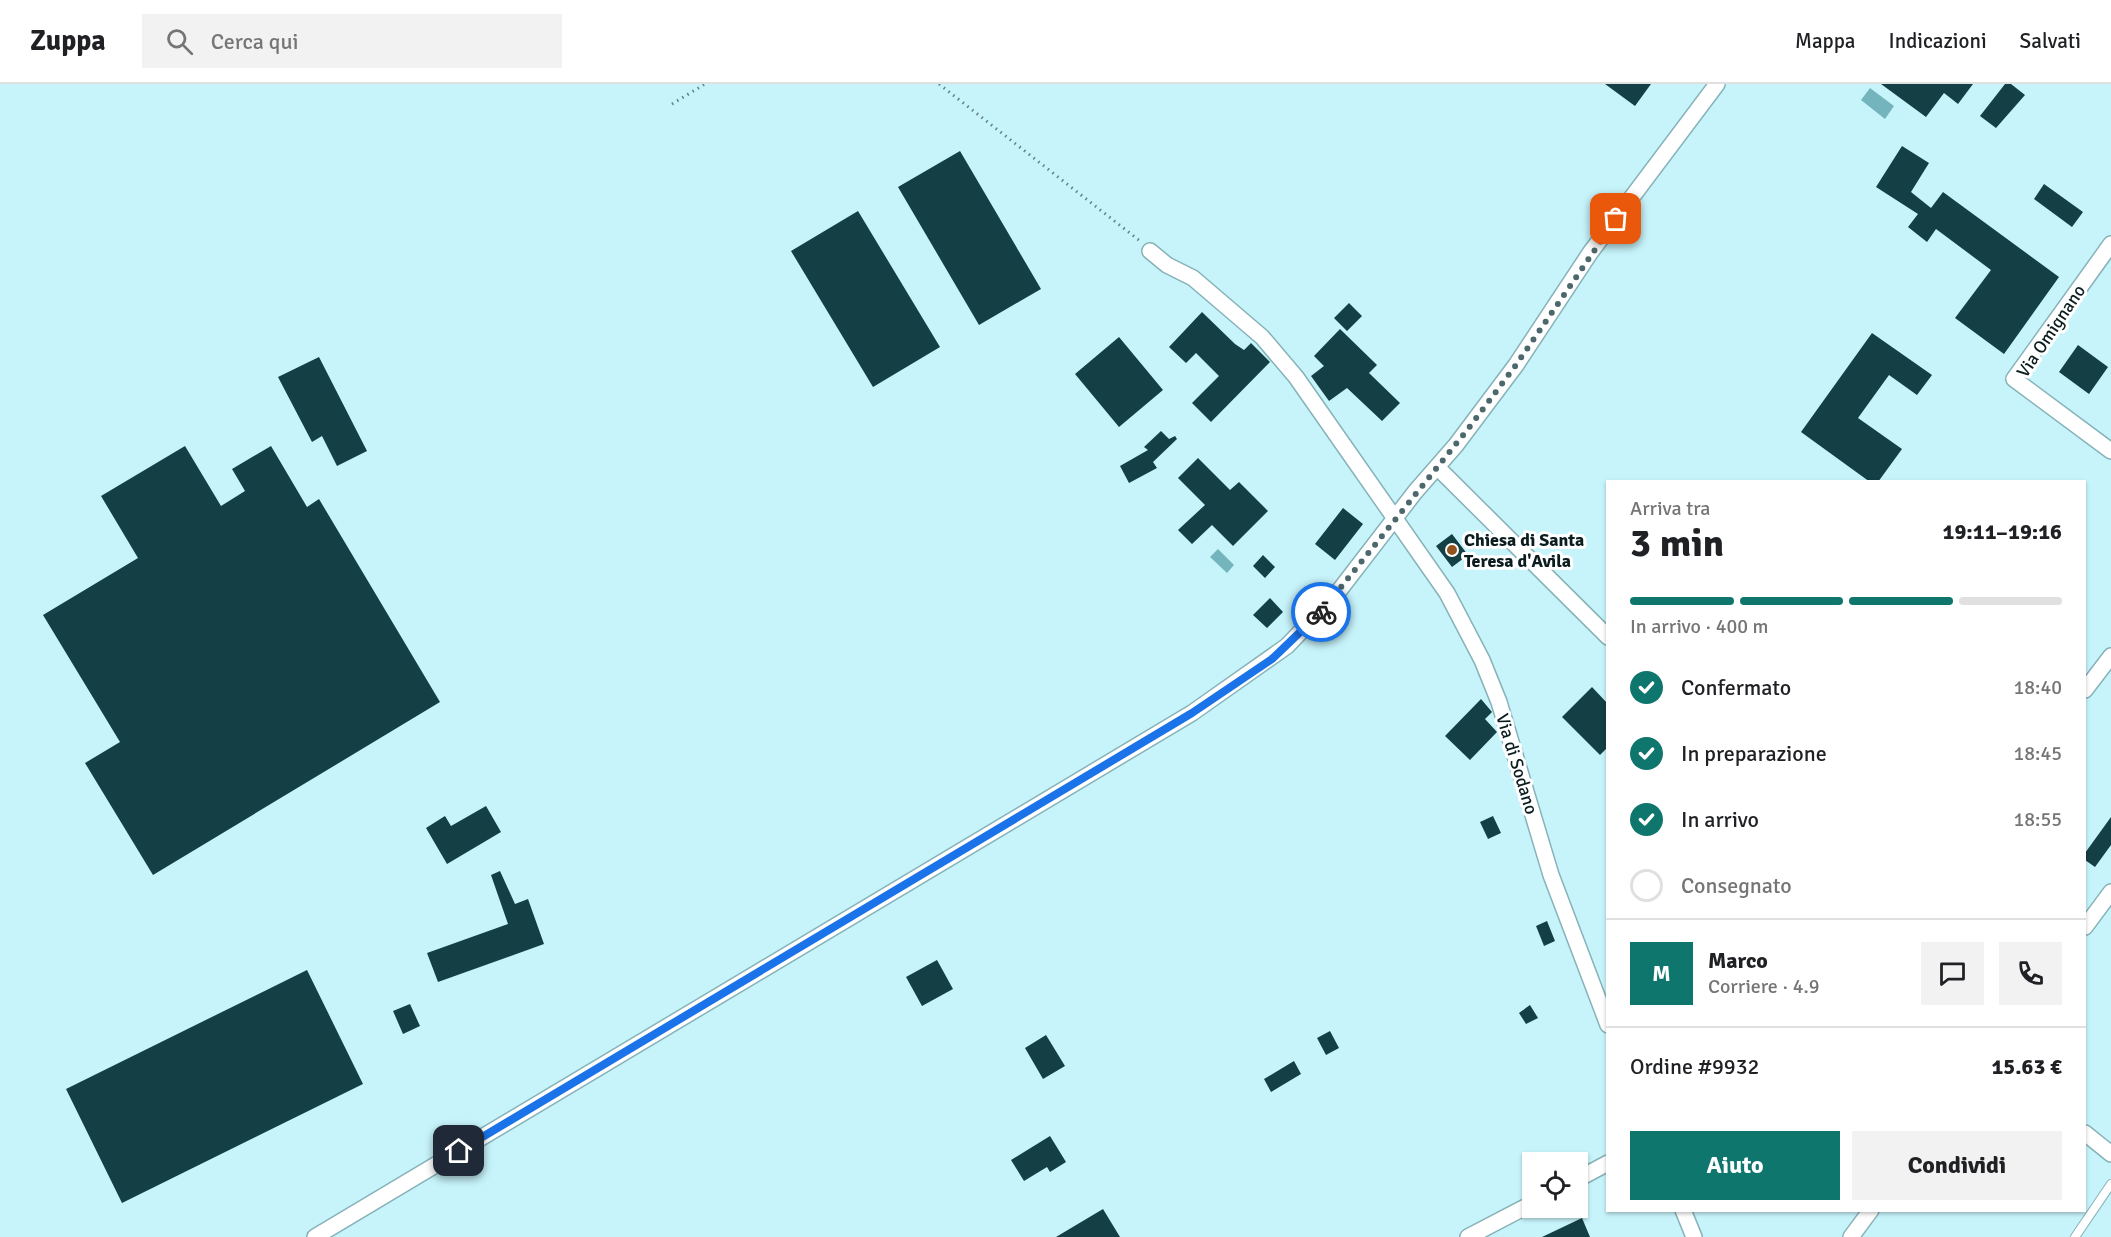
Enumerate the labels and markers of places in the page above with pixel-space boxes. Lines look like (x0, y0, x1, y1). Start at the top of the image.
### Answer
pin (1590, 193, 1641, 244)
place label: Chiesa di Santa Teresa d'Avila (1464, 529, 1584, 572)
marker: Chiesa di Santa Teresa d'Avila (1445, 543, 1459, 557)
pin (433, 1125, 484, 1176)

